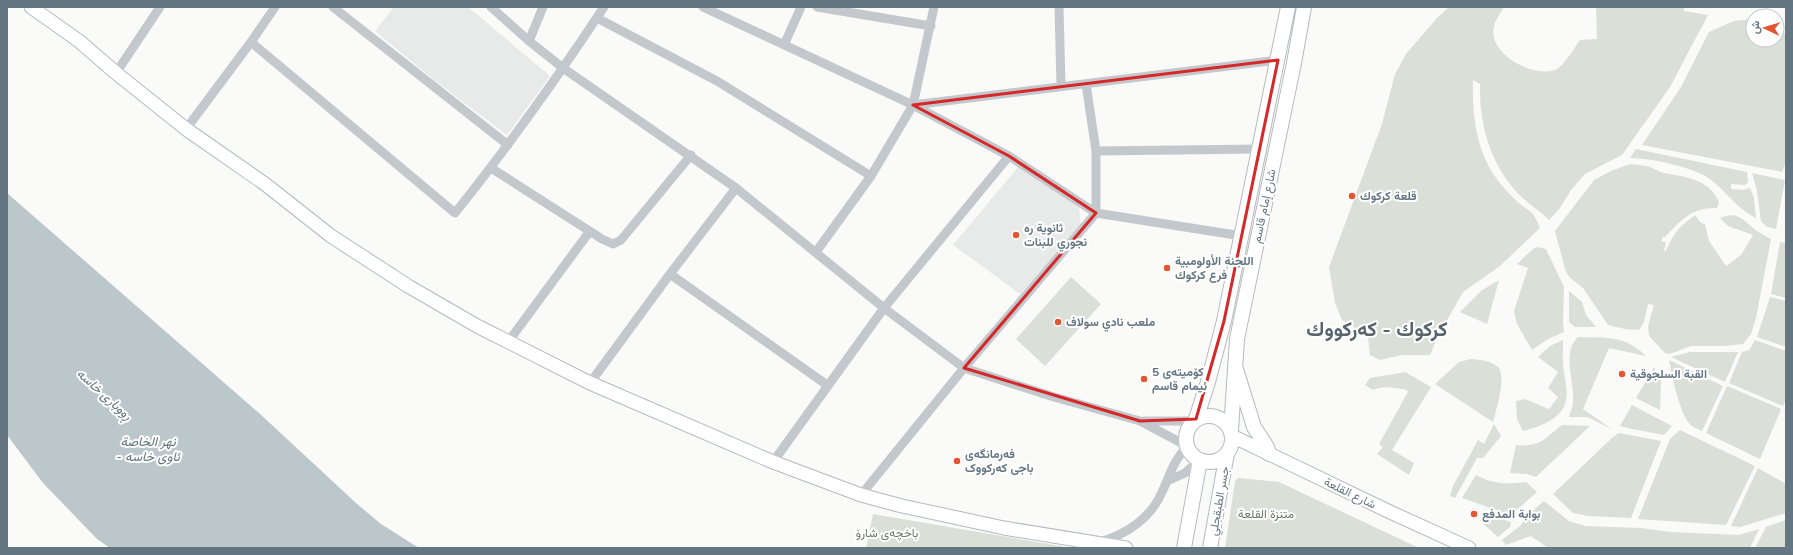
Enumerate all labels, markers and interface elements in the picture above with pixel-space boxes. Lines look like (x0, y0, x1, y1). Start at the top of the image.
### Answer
north arrow (1745, 8, 1785, 48)
text: ش (1748, 20, 1763, 34)
street label: شارع إمام قاسم (1248, 167, 1281, 245)
place label: قلعة كركوك (1360, 188, 1417, 204)
marker: قلعة كركوك (1347, 191, 1357, 201)
place label: ثانوية ره نجوري للبنات (1024, 220, 1088, 252)
marker: ثانوية ره نجوري للبنات (1011, 230, 1021, 240)
place label: اللجنة الأولومبية فرع كركوك (1175, 253, 1254, 283)
marker: اللجنة الأولومبية فرع كركوك (1162, 263, 1172, 273)
place label: ملعب نادي سولاف (1066, 314, 1156, 332)
district label: كركوك - کەرکووك (1306, 316, 1448, 343)
marker: ملعب نادي سولاف (1053, 317, 1063, 327)
place label: کۆمیتەی 5 ئیمام قاسم (1152, 364, 1207, 394)
water label: ڕووباری خاسە (71, 365, 136, 426)
place label: القبة السلجوقية (1630, 366, 1707, 382)
marker: القبة السلجوقية (1617, 369, 1627, 379)
marker: کۆمیتەی 5 ئیمام قاسم (1139, 374, 1149, 384)
water label: نهر الخاصة - ئاوی خاسە (116, 433, 181, 466)
place label: فەرمانگەی باجی کەرکووک (965, 446, 1034, 476)
marker: فەرمانگەی باجی کەرکووک (952, 456, 962, 466)
street label: جسر الطبقجلي (1205, 465, 1235, 537)
street label: شارع القلعة (1321, 473, 1379, 513)
park label: متنزة القلعة (1238, 506, 1294, 522)
place label: بوابة المدفع (1482, 506, 1541, 522)
marker: بوابة المدفع (1469, 509, 1479, 519)
park label: باخچەی شارۆ (856, 525, 918, 541)

